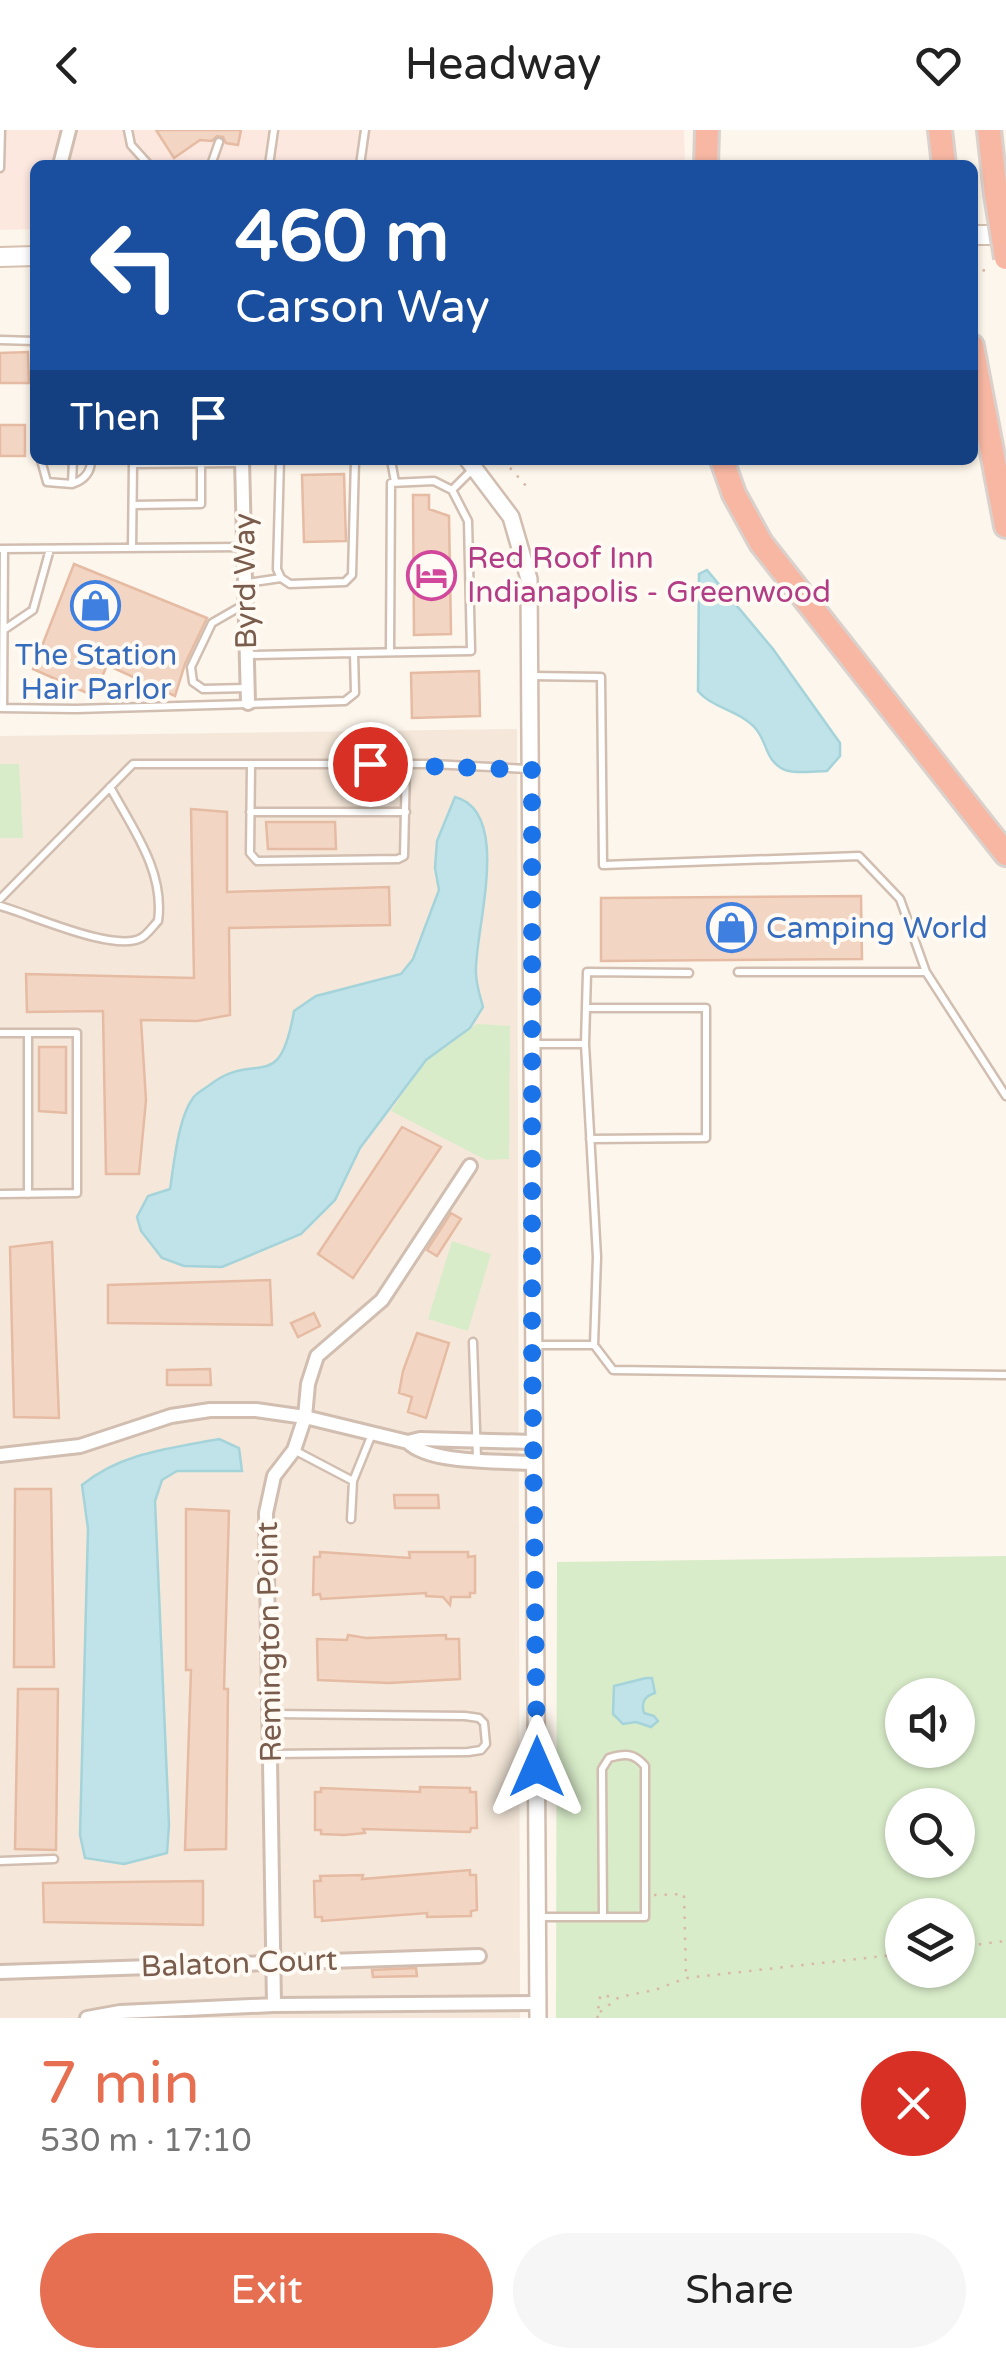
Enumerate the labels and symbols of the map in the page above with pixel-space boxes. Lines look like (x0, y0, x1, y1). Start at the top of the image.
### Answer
street label: Byrd Way (226, 513, 265, 649)
place label: Red Roof Inn Indianapolis - Greenwood (467, 540, 831, 611)
hotel icon: Red Roof Inn Indianapolis - Greenwood (406, 549, 458, 601)
shop icon: The Station Hair Parlor (70, 580, 122, 632)
place label: The Station Hair Parlor (15, 637, 177, 708)
pin (328, 722, 413, 807)
shop icon: Camping World (705, 902, 757, 954)
place label: Camping World (766, 910, 988, 947)
street label: Remington Point (249, 1521, 290, 1763)
position arrow (485, 1715, 589, 1819)
street label: Balaton Court (140, 1942, 338, 1985)

